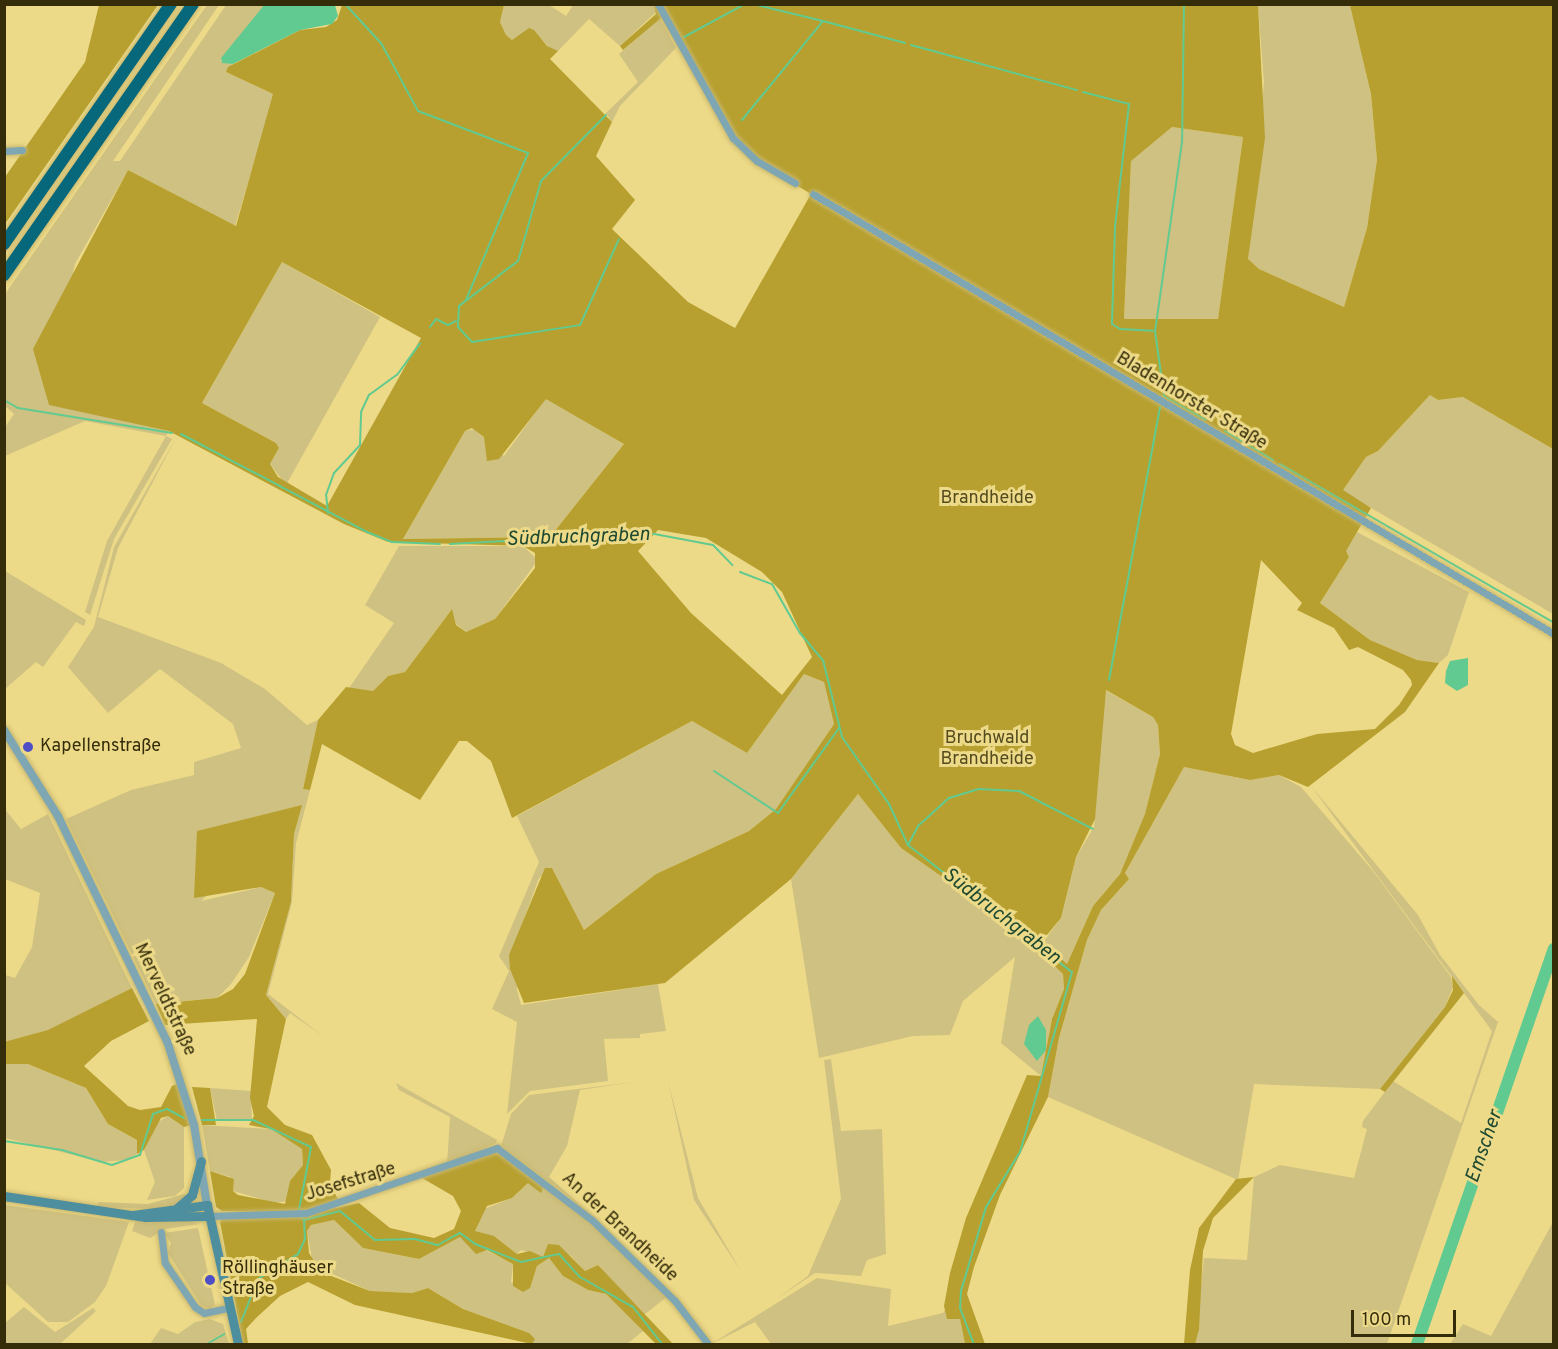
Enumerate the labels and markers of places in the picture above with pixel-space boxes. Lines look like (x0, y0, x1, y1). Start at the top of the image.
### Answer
place label: Kapellenstraße (40, 736, 161, 758)
marker: Kapellenstraße (21, 740, 35, 754)
place label: Röllinghäuser Straße (222, 1259, 333, 1302)
marker: Röllinghäuser Straße (203, 1273, 217, 1287)

